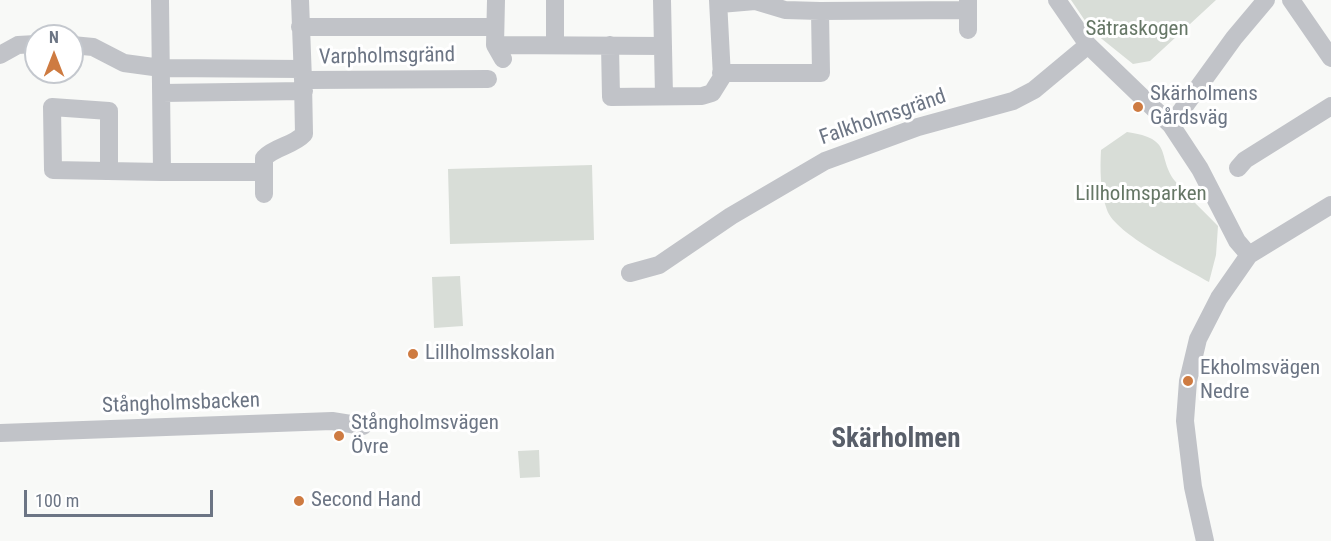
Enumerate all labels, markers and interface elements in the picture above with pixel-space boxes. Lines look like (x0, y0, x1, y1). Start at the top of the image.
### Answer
park label: Sätraskogen (1085, 17, 1189, 43)
north arrow (24, 24, 84, 84)
text: N (49, 28, 59, 47)
street label: Varpholmsgränd (319, 43, 455, 71)
place label: Skärholmens Gårdsväg (1150, 82, 1258, 132)
street label: Falkholmsgränd (817, 85, 949, 151)
marker: Skärholmens Gårdsväg (1131, 100, 1145, 114)
park label: Lillholmsparken (1075, 182, 1207, 208)
place label: Lillholmsskolan (425, 341, 555, 367)
marker: Lillholmsskolan (406, 347, 420, 361)
place label: Ekholmsvägen Nedre (1200, 356, 1320, 406)
marker: Ekholmsvägen Nedre (1181, 374, 1195, 388)
street label: Stångholmsbacken (102, 389, 260, 419)
place label: Stångholmsvägen Övre (351, 411, 499, 461)
district label: Skärholmen (832, 424, 960, 456)
marker: Stångholmsvägen Övre (332, 429, 346, 443)
scale bar (27, 478, 216, 516)
place label: Second Hand (311, 488, 421, 514)
text: 100 m (35, 490, 79, 511)
marker: Second Hand (292, 494, 306, 508)

